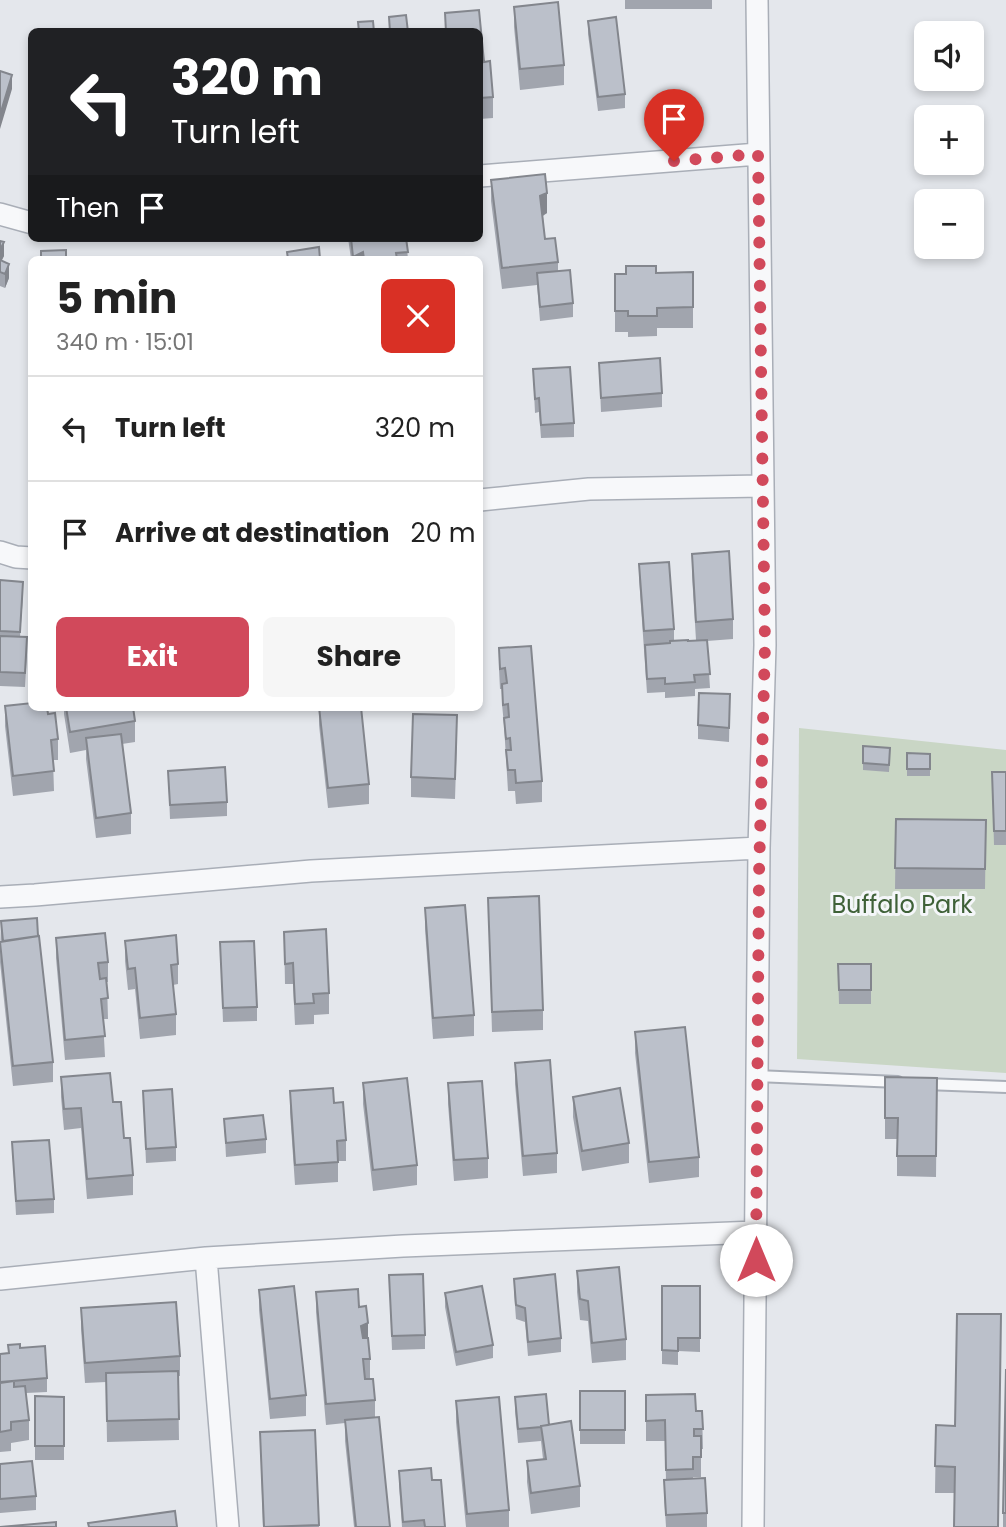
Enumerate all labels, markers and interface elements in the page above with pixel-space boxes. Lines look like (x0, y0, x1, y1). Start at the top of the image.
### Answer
map controls (914, 21, 984, 259)
button: sound (914, 21, 984, 91)
text: 320 m (171, 44, 323, 112)
icon: left (56, 56, 147, 147)
pin (644, 89, 704, 161)
icon: arrive (655, 100, 693, 138)
button: + (914, 105, 984, 175)
text: Turn left (171, 109, 300, 154)
icon: arrive (133, 189, 171, 227)
button: − (914, 189, 984, 259)
text: Then (56, 190, 119, 226)
text: 5 min (56, 269, 177, 328)
button: close (381, 279, 455, 353)
text: 340 m · 15:01 (56, 326, 194, 358)
icon: left (56, 410, 94, 448)
text: Turn left (115, 410, 226, 446)
text: 320 m (375, 410, 455, 446)
icon: arrive (56, 515, 94, 553)
text: Arrive at destination (115, 515, 390, 551)
text: 20 m (411, 515, 476, 551)
button: Exit (56, 617, 249, 697)
button: Share (263, 617, 455, 697)
park label: Buffalo Park (831, 888, 973, 921)
position arrow (719, 1223, 793, 1297)

